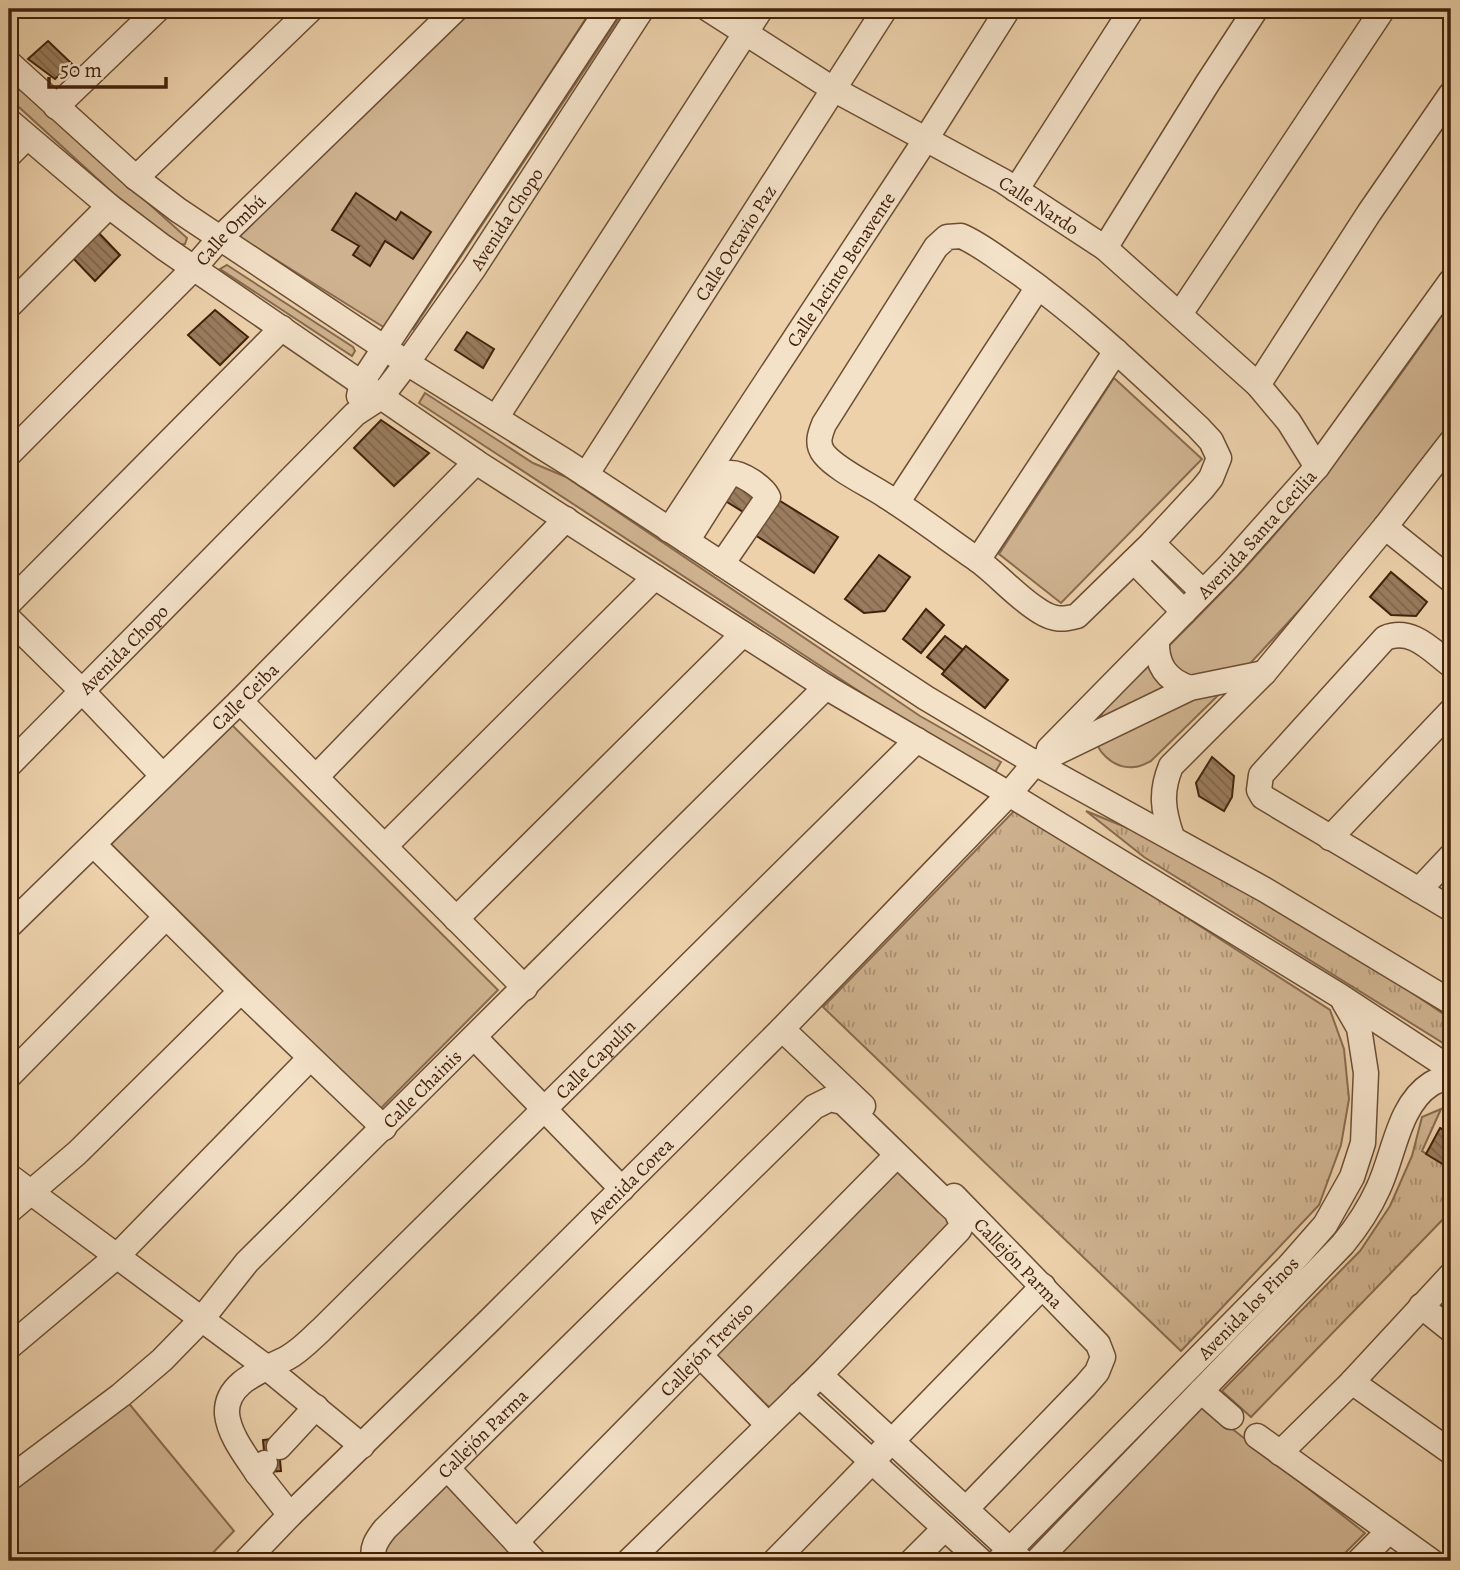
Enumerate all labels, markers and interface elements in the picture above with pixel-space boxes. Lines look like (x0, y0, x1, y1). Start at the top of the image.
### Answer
scale bar (49, 46, 166, 90)
text: 50 m (60, 56, 102, 84)
street label: Avenida Chopo (464, 163, 550, 276)
street label: Calle Nardo (993, 170, 1084, 242)
street label: Calle Octavio Paz (689, 180, 783, 306)
street label: Calle Jacinto Benavente (781, 187, 902, 352)
street label: Calle Ombú (190, 188, 272, 272)
street label: Avenida Santa Cecilia (1191, 464, 1323, 606)
street label: Avenida Chopo (73, 599, 174, 701)
street label: Calle Ceiba (205, 657, 285, 737)
street label: Calle Capulín (550, 1014, 642, 1105)
street label: Calle Chainis (377, 1044, 468, 1134)
street label: Avenida Corea (582, 1132, 680, 1230)
street label: Callejón Parma (968, 1212, 1069, 1315)
street label: Avenida los Pinos (1191, 1252, 1305, 1366)
street label: Callejón Treviso (654, 1297, 759, 1403)
street label: Callejón Parma (432, 1383, 534, 1485)

